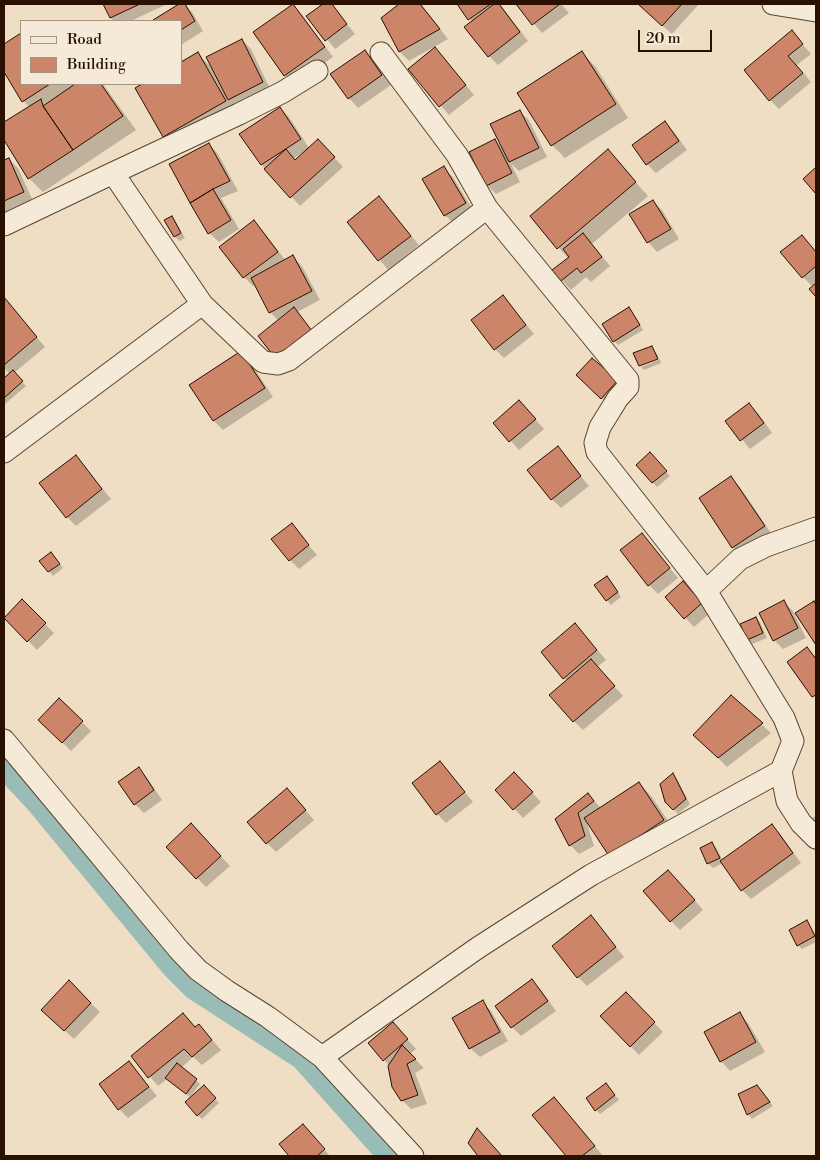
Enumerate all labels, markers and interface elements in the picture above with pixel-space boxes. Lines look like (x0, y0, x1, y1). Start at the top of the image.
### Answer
legend (20, 20, 182, 85)
scale bar (640, 20, 714, 52)
text: 20 m (646, 29, 681, 48)
text: Road (67, 30, 102, 49)
text: Building (67, 55, 126, 74)

